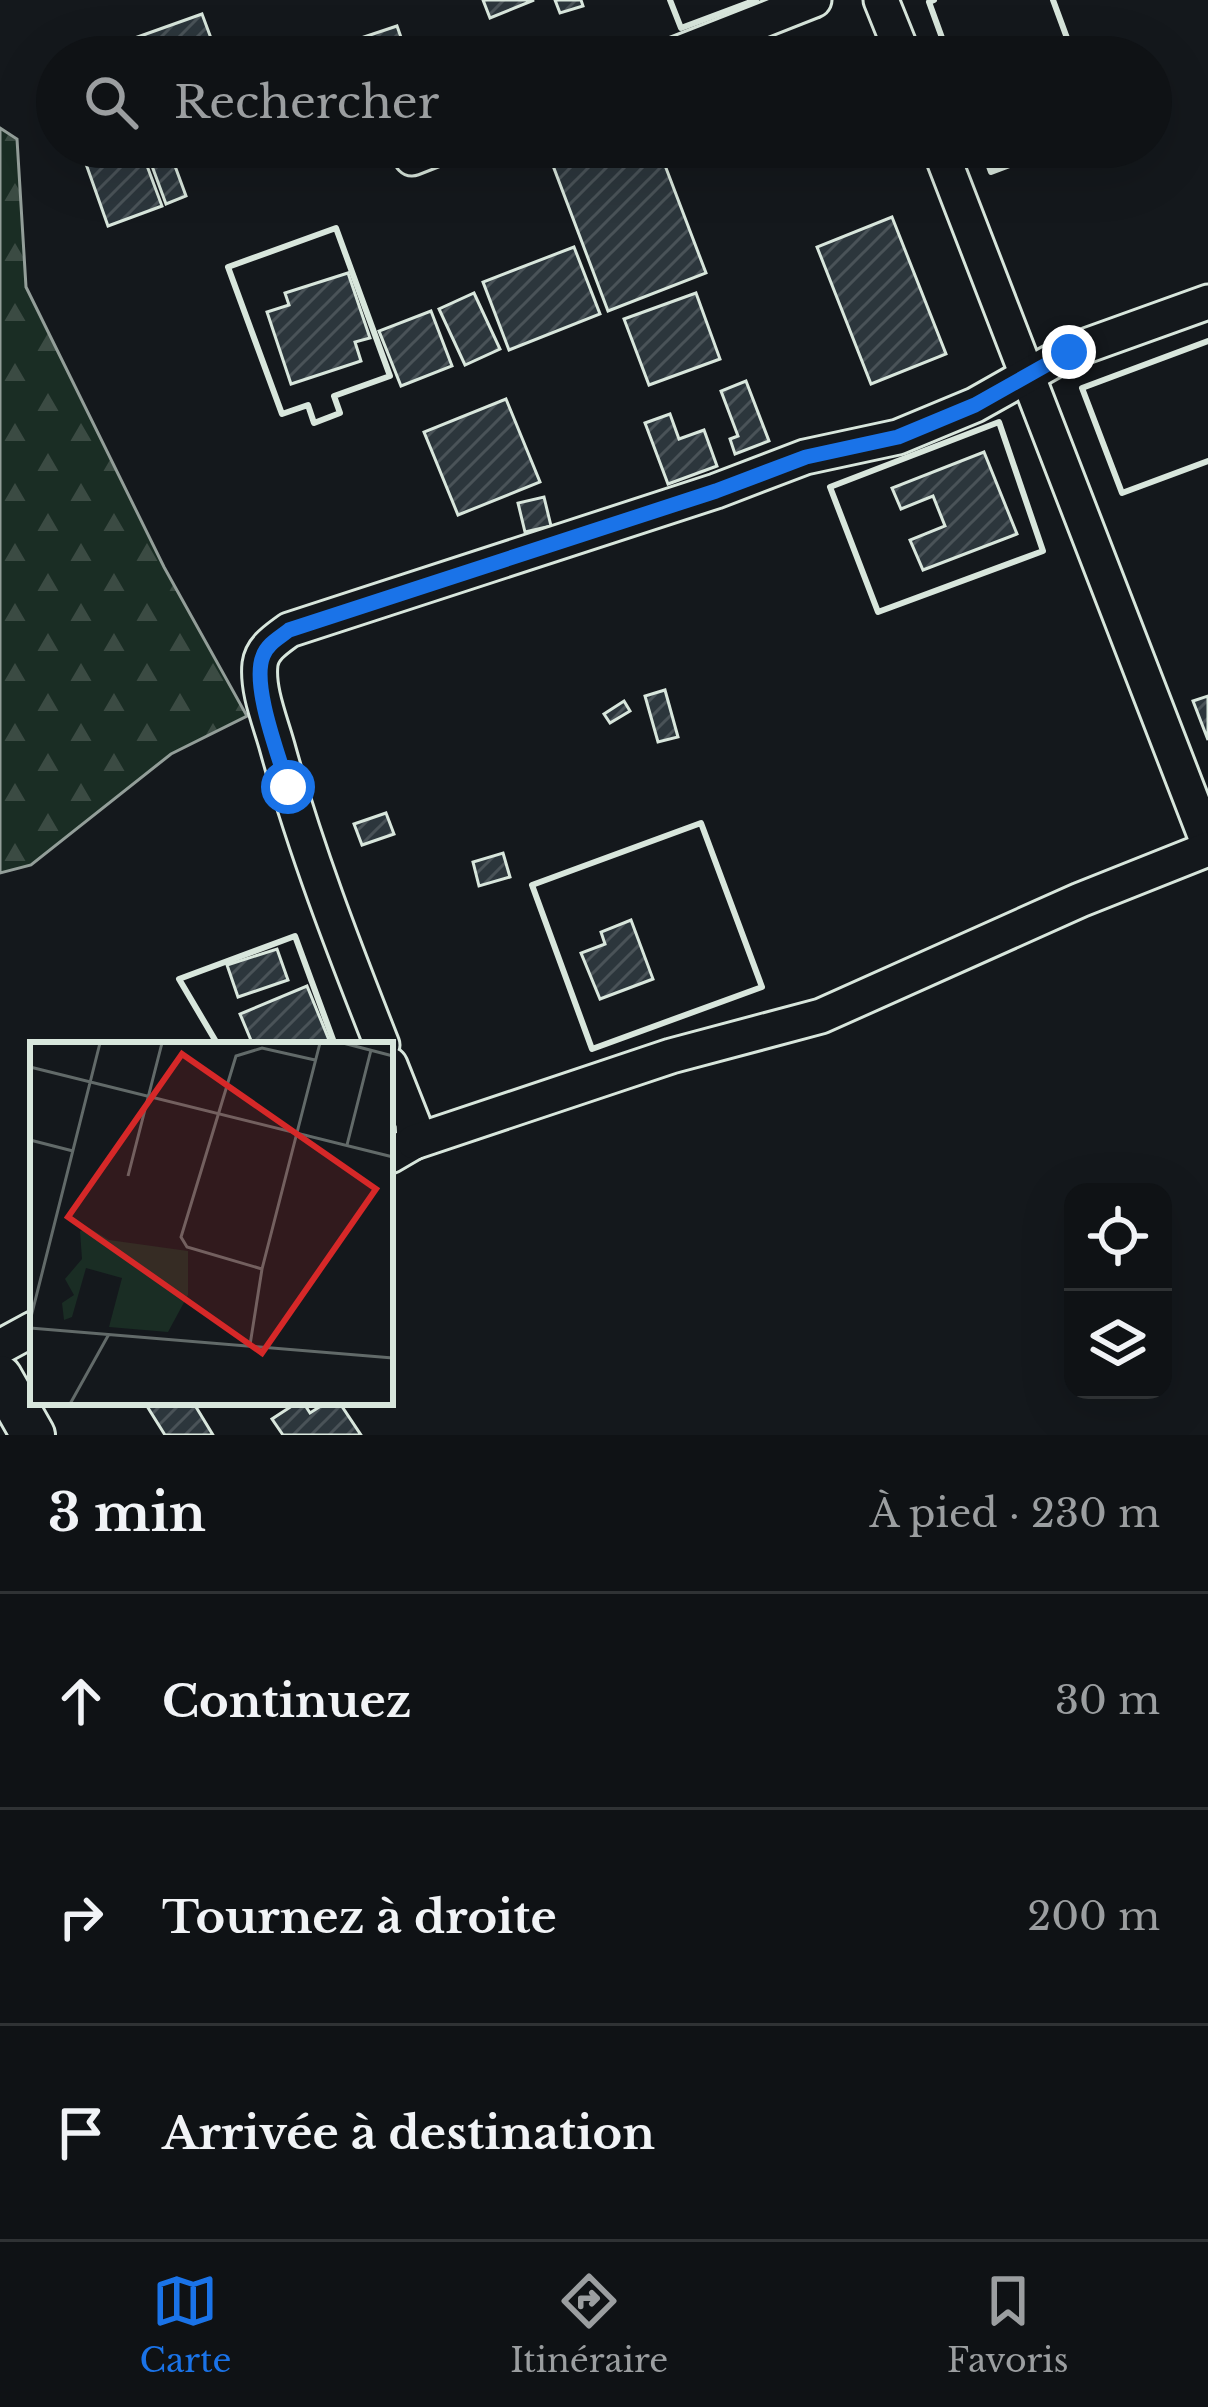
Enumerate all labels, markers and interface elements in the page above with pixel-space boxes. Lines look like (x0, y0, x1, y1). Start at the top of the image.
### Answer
search box (36, 36, 1172, 168)
icon: search (78, 69, 144, 135)
text: Rechercher (174, 74, 439, 130)
route end (1042, 325, 1096, 379)
route start (261, 760, 315, 814)
inset map (30, 1042, 393, 1405)
map controls (1064, 1183, 1172, 1399)
button: locate (1064, 1183, 1172, 1291)
button: layers (1064, 1291, 1172, 1399)
text: 3 min (48, 1482, 206, 1545)
text: À pied · 230 m (869, 1489, 1160, 1538)
icon: ahead (48, 1668, 114, 1734)
text: Continuez (162, 1673, 411, 1729)
text: 30 m (1055, 1676, 1160, 1725)
icon: right (48, 1884, 114, 1950)
text: Tournez à droite (162, 1889, 557, 1945)
text: 200 m (1027, 1892, 1160, 1941)
icon: arrive (48, 2100, 114, 2166)
text: Arrivée à destination (162, 2105, 655, 2161)
tab: Carte (139, 2268, 231, 2381)
tab: Itinéraire (510, 2268, 668, 2381)
tab: Favoris (947, 2268, 1069, 2381)

